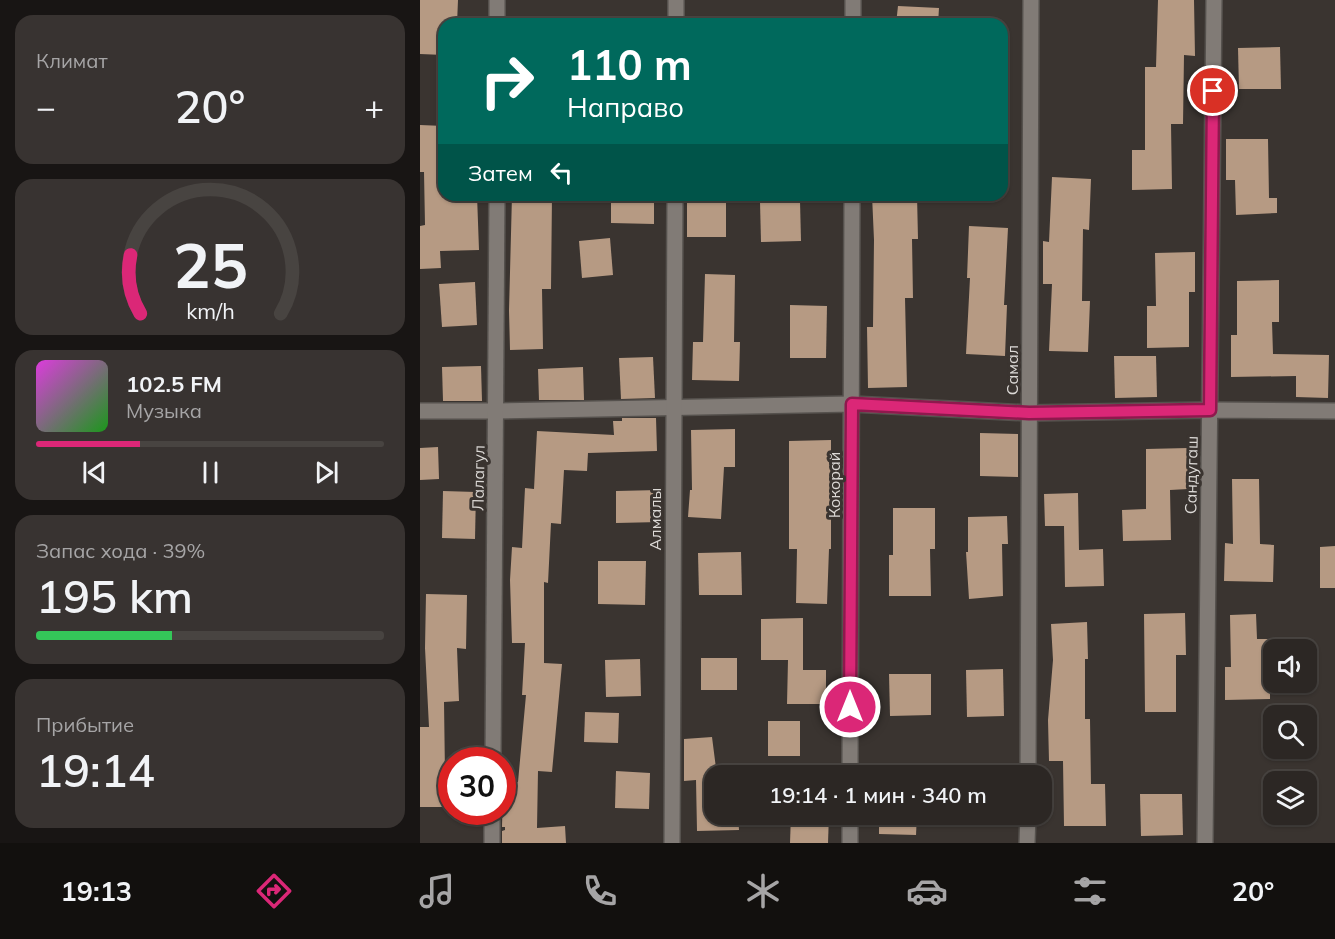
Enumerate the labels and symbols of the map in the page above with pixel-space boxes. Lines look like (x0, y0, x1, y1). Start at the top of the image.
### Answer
pin (1187, 65, 1238, 116)
street label: Самал (1002, 345, 1022, 395)
street label: Сандугаш (1180, 436, 1202, 514)
street label: Лалагул (467, 445, 489, 511)
street label: Кокорай (824, 452, 844, 518)
street label: Алмалы (645, 488, 665, 550)
position arrow (818, 675, 882, 739)
speed limit sign: 30 (438, 747, 516, 825)

